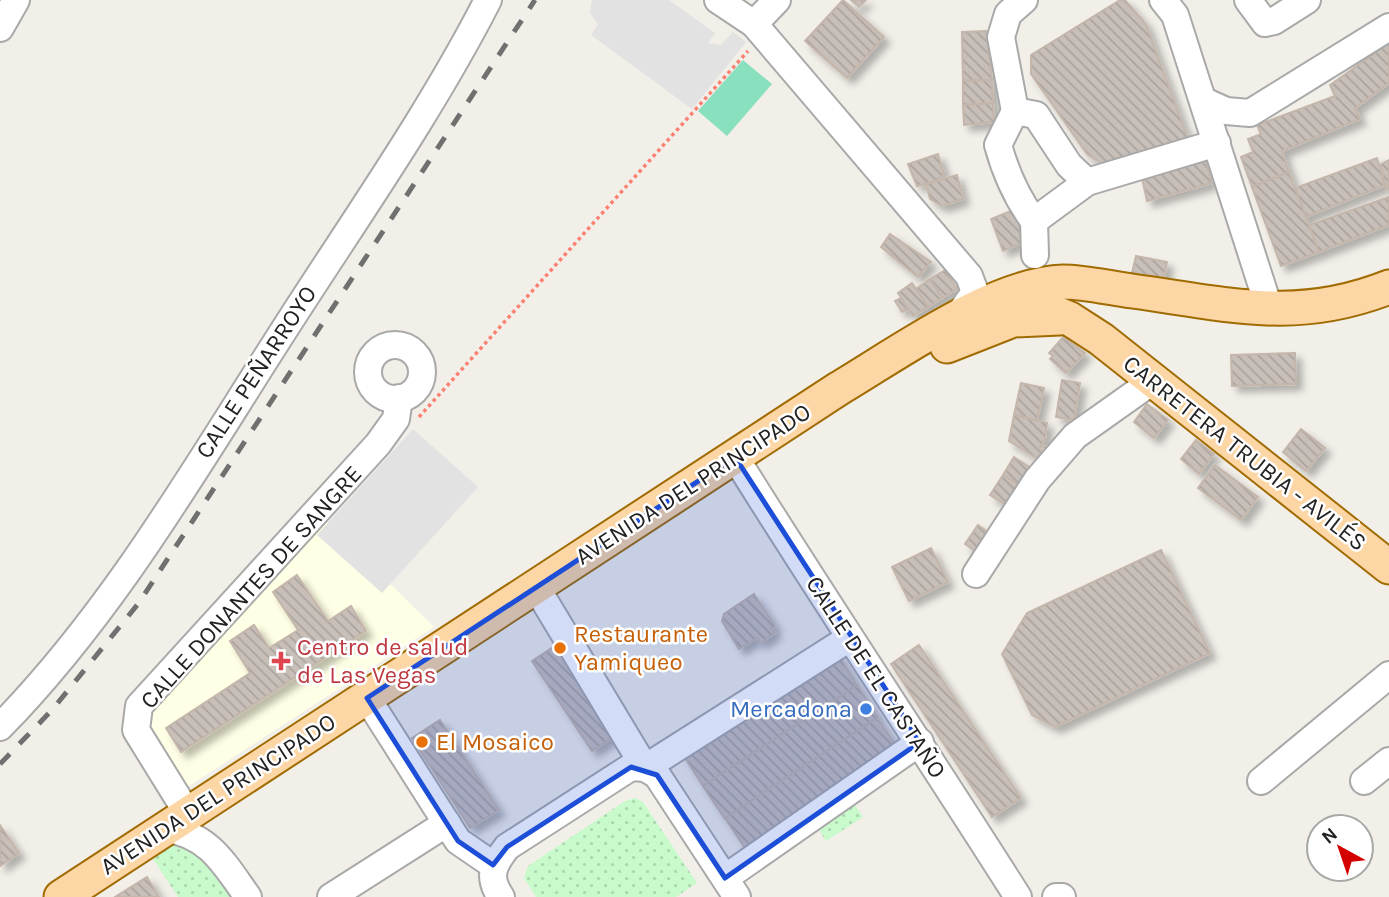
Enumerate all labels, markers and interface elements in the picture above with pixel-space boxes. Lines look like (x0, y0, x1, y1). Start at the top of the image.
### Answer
street label: CALLE PEÑARROYO (190, 281, 322, 463)
street label: CARRETERA TRUBIA - AVILÉS (1118, 348, 1373, 557)
street label: AVENIDA DEL PRINCIPADO (570, 397, 816, 571)
street label: CALLE DONANTES DE SANGRE (134, 460, 368, 714)
street label: CALLE DE EL CASTAÑO (800, 571, 952, 783)
place label: Restaurante Yamiqueo (574, 620, 708, 676)
place label: Centro de salud de Las Vegas (297, 633, 469, 689)
marker: Restaurante Yamiqueo (552, 640, 568, 656)
marker: Centro de salud de Las Vegas (271, 651, 291, 671)
place label: Mercadona (730, 695, 852, 723)
marker: Mercadona (858, 701, 874, 717)
street label: AVENIDA DEL PRINCIPADO (95, 707, 341, 881)
place label: El Mosaico (436, 728, 554, 756)
marker: El Mosaico (414, 734, 430, 750)
north arrow (1305, 813, 1375, 883)
text: N (1317, 823, 1342, 849)

